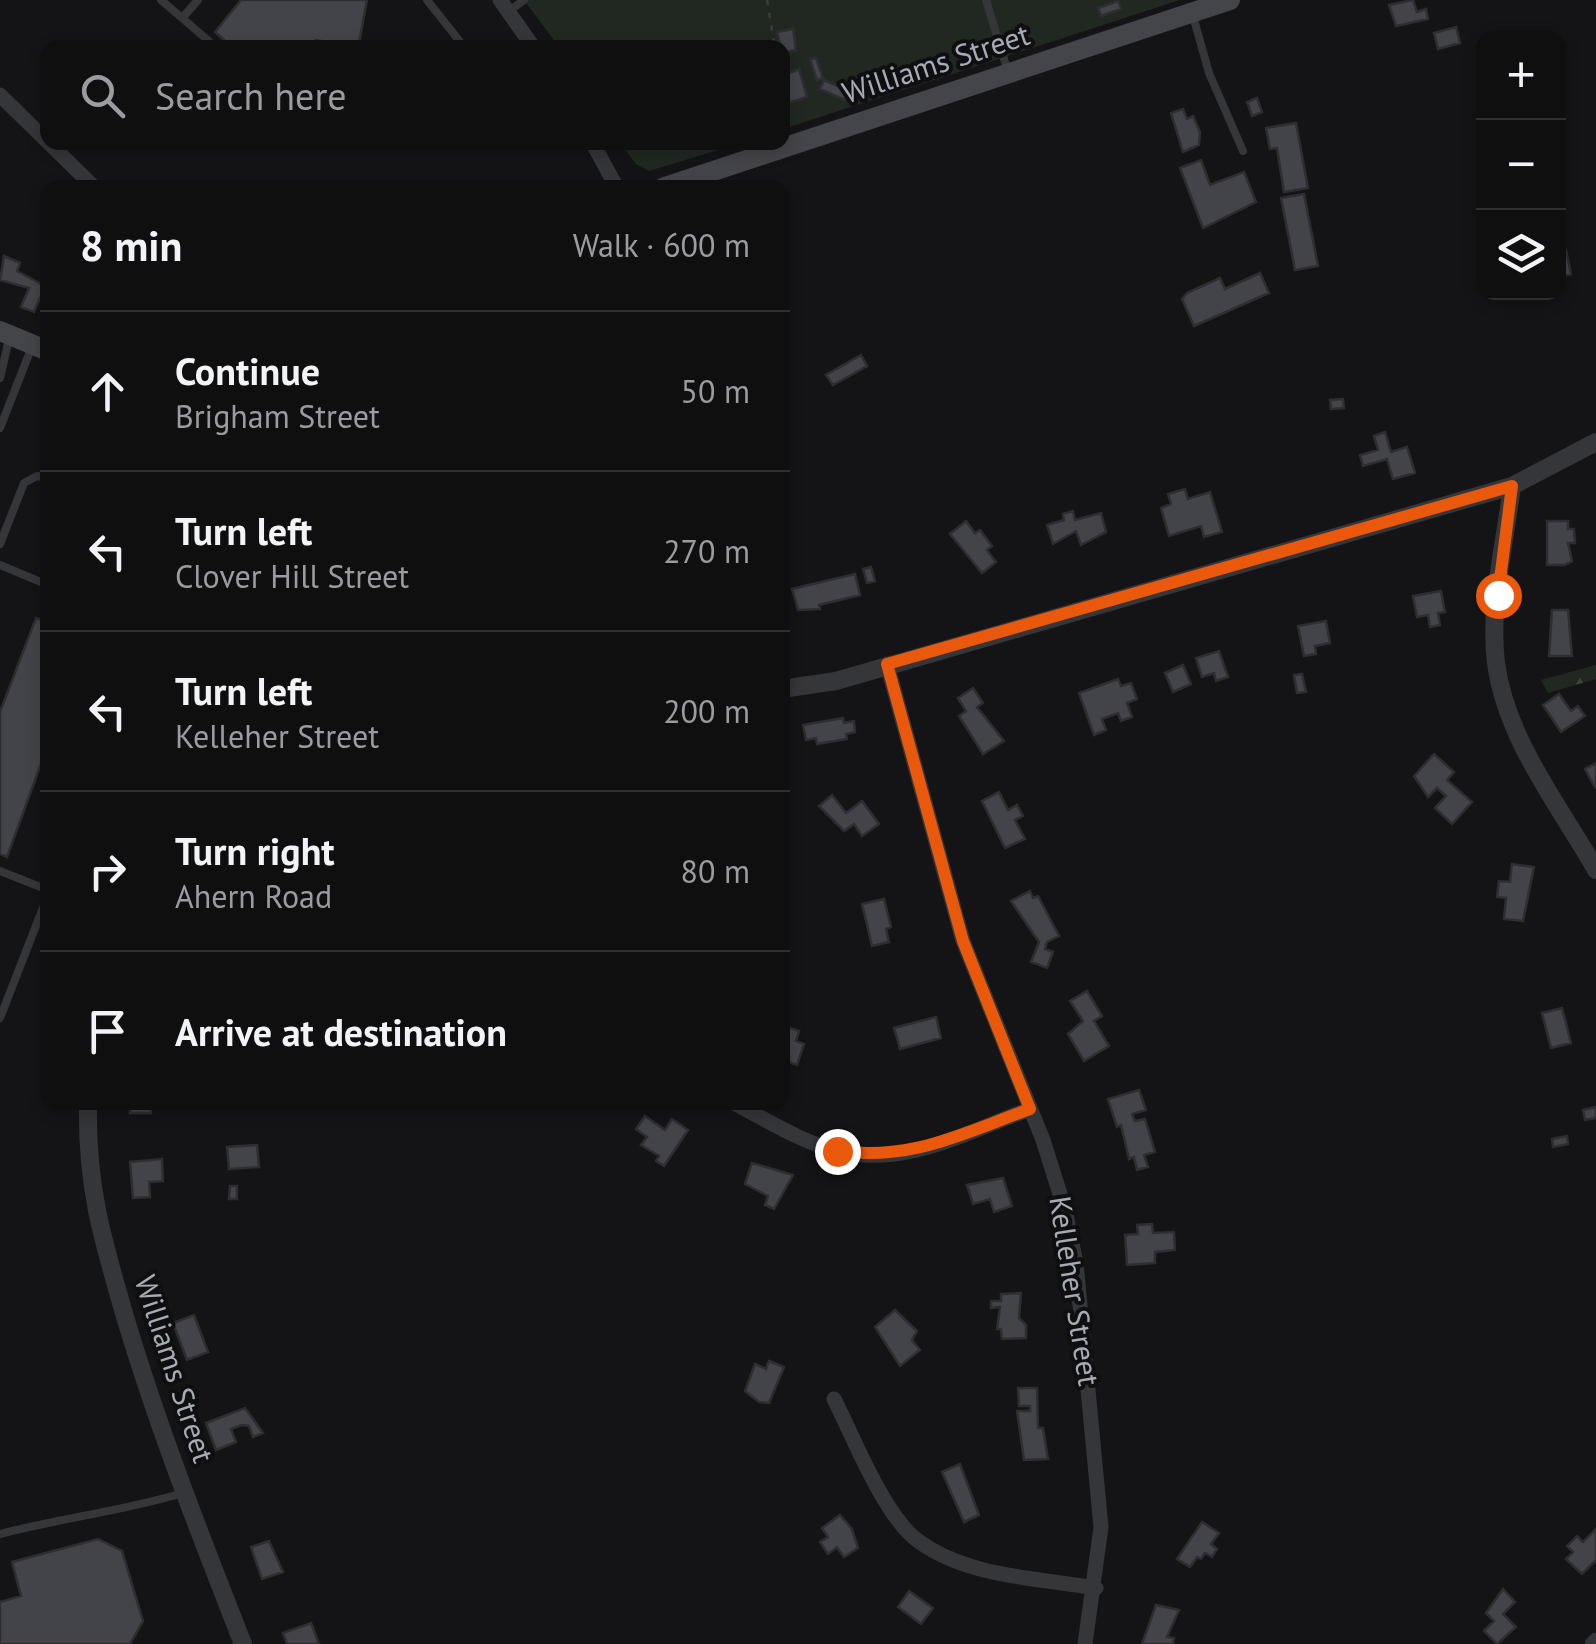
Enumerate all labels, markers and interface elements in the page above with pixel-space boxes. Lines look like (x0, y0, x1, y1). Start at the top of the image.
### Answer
street label: Williams Street (837, 14, 1034, 111)
map controls (1476, 30, 1566, 300)
button: + (1476, 30, 1566, 120)
search box (40, 40, 790, 150)
icon: search (75, 68, 130, 123)
text: Search here (155, 71, 347, 120)
button: − (1476, 120, 1566, 210)
button: layers (1476, 210, 1566, 300)
text: 8 min (80, 218, 182, 273)
text: Walk · 600 m (573, 224, 750, 266)
text: Continue (175, 346, 320, 395)
icon: ahead (80, 364, 135, 419)
text: 50 m (681, 370, 750, 412)
text: Brigham Street (175, 395, 380, 437)
text: Turn left (175, 506, 312, 555)
icon: left (80, 524, 135, 579)
text: 270 m (663, 530, 750, 572)
text: Clover Hill Street (175, 555, 409, 597)
route start (1476, 573, 1522, 619)
text: Turn left (175, 666, 312, 715)
icon: left (80, 684, 135, 739)
text: 200 m (663, 690, 750, 732)
text: Kelleher Street (175, 715, 379, 757)
text: Turn right (175, 826, 335, 875)
icon: right (80, 844, 135, 899)
text: 80 m (681, 850, 750, 892)
text: Ahern Road (175, 875, 332, 917)
icon: arrive (80, 1004, 135, 1059)
text: Arrive at destination (175, 1007, 507, 1056)
route end (815, 1129, 861, 1175)
street label: Kelleher Street (1041, 1193, 1110, 1388)
street label: Williams Street (127, 1270, 224, 1467)

